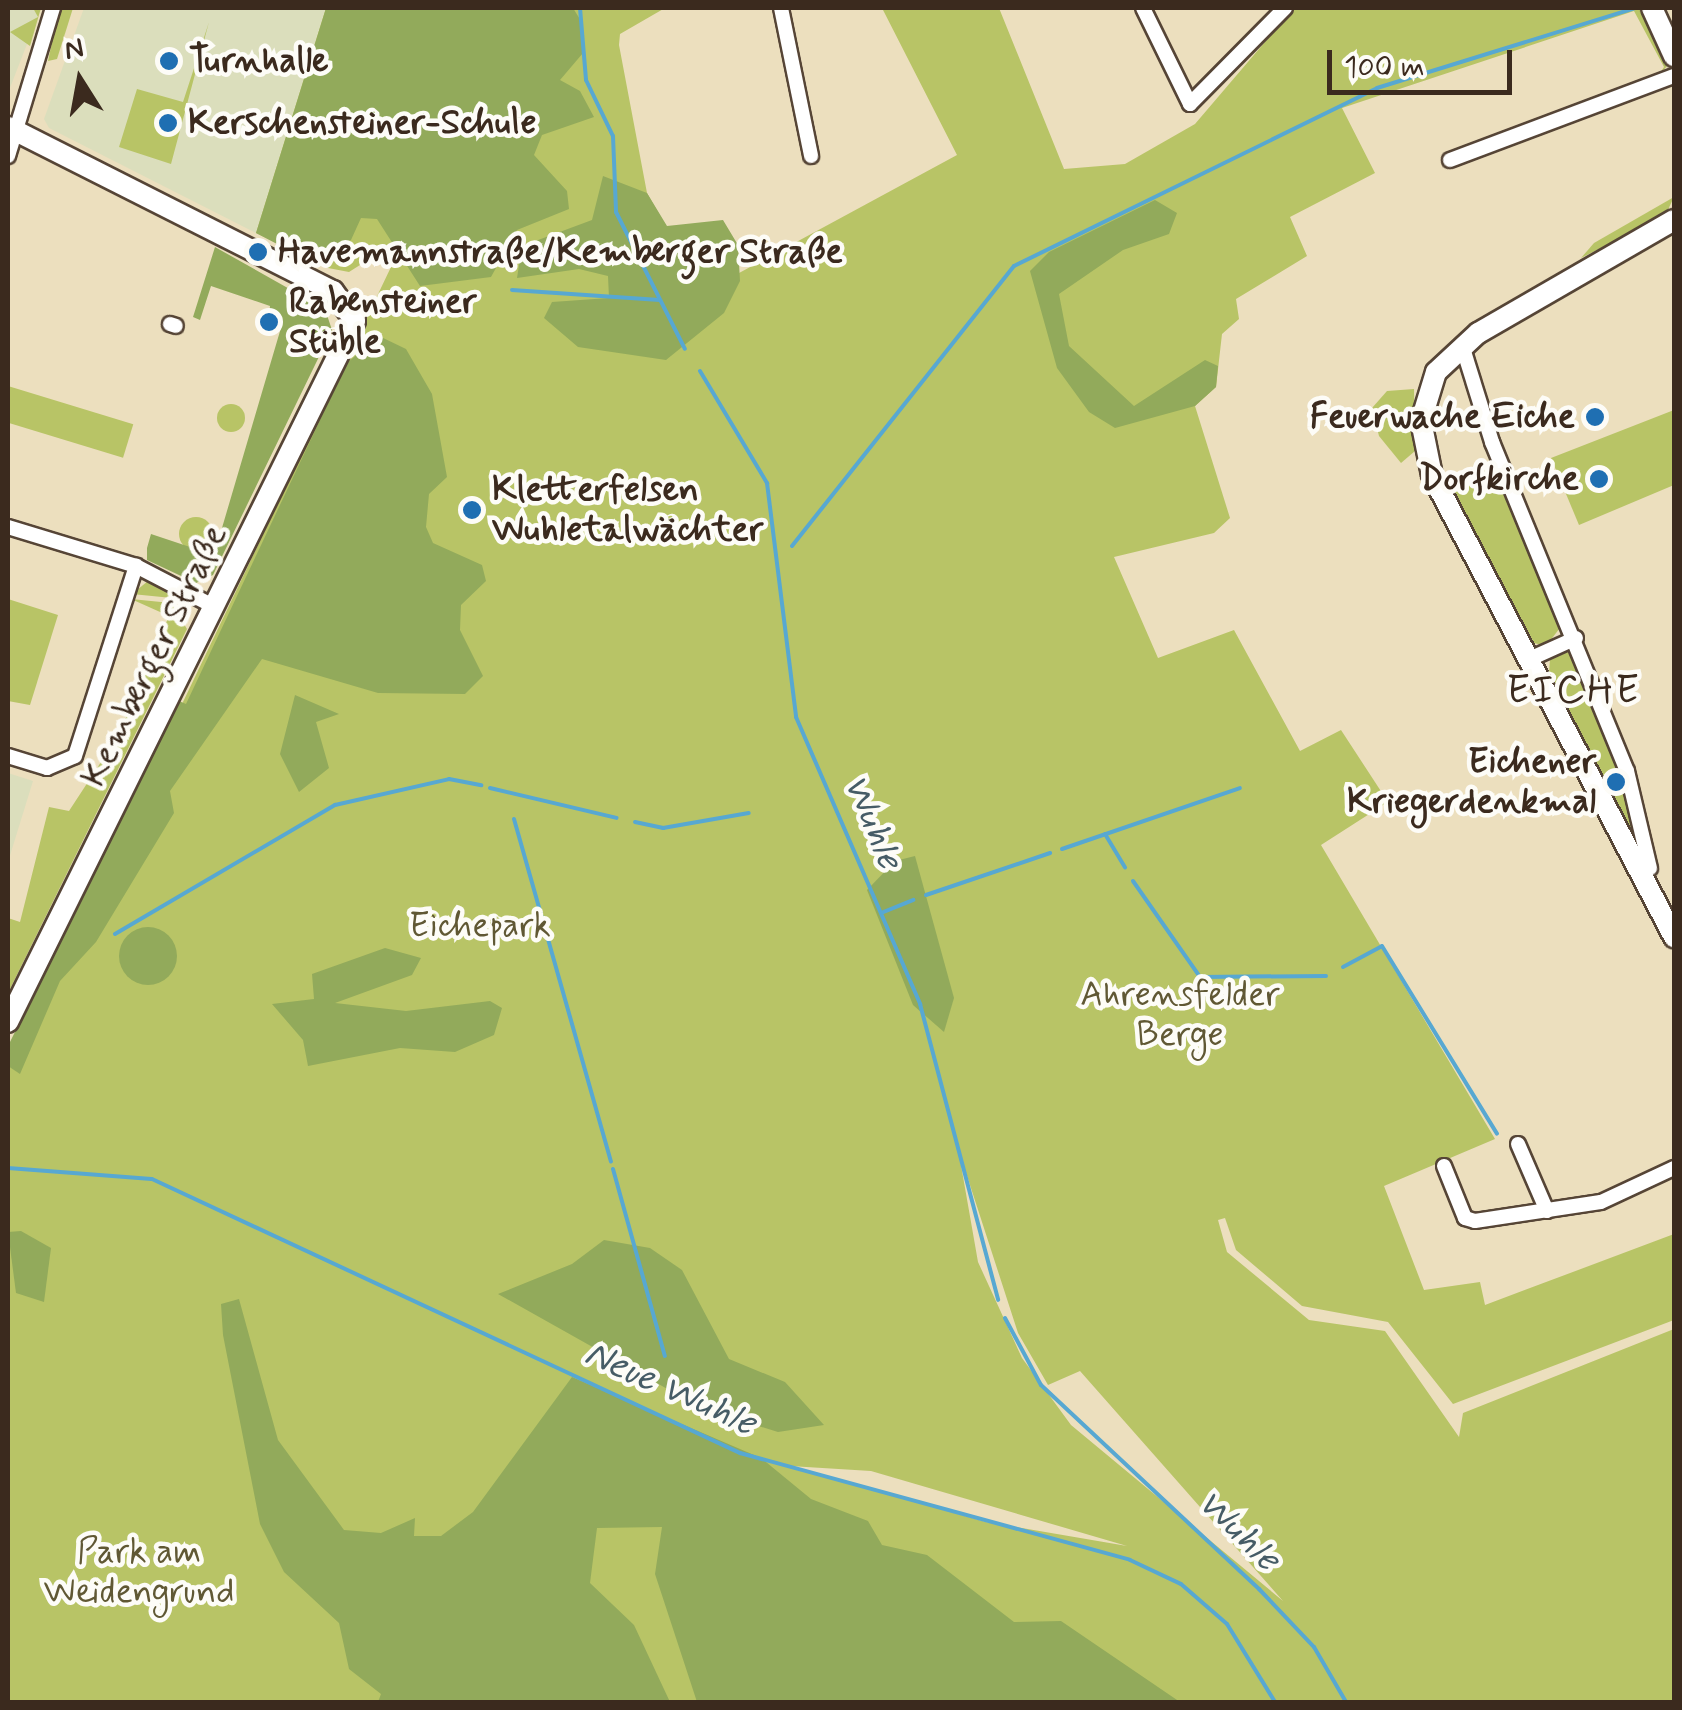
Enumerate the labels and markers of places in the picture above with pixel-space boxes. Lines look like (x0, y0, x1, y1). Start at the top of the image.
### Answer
place label: Turnhalle (189, 40, 328, 82)
marker: Turnhalle (158, 50, 180, 72)
place label: Kerschensteiner-Schule (188, 102, 537, 144)
marker: Kerschensteiner-Schule (157, 112, 179, 134)
place label: Havemannstraße/Kemberger Straße (278, 231, 843, 273)
marker: Havemannstraße/Kemberger Straße (247, 241, 269, 263)
place label: Rabensteiner Stüble (289, 281, 477, 363)
marker: Rabensteiner Stüble (258, 311, 280, 333)
place label: Feuerwache Eiche (1314, 396, 1575, 438)
marker: Feuerwache Eiche (1584, 406, 1606, 428)
place label: Dorfkirche (1419, 458, 1579, 500)
marker: Dorfkirche (1588, 468, 1610, 490)
place label: Kletterfelsen Wuhletalwächter (492, 469, 763, 551)
marker: Kletterfelsen Wuhletalwächter (461, 499, 483, 521)
place label: Eichener Kriegerdenkmal (1347, 741, 1596, 823)
marker: Eichener Kriegerdenkmal (1605, 771, 1627, 793)

